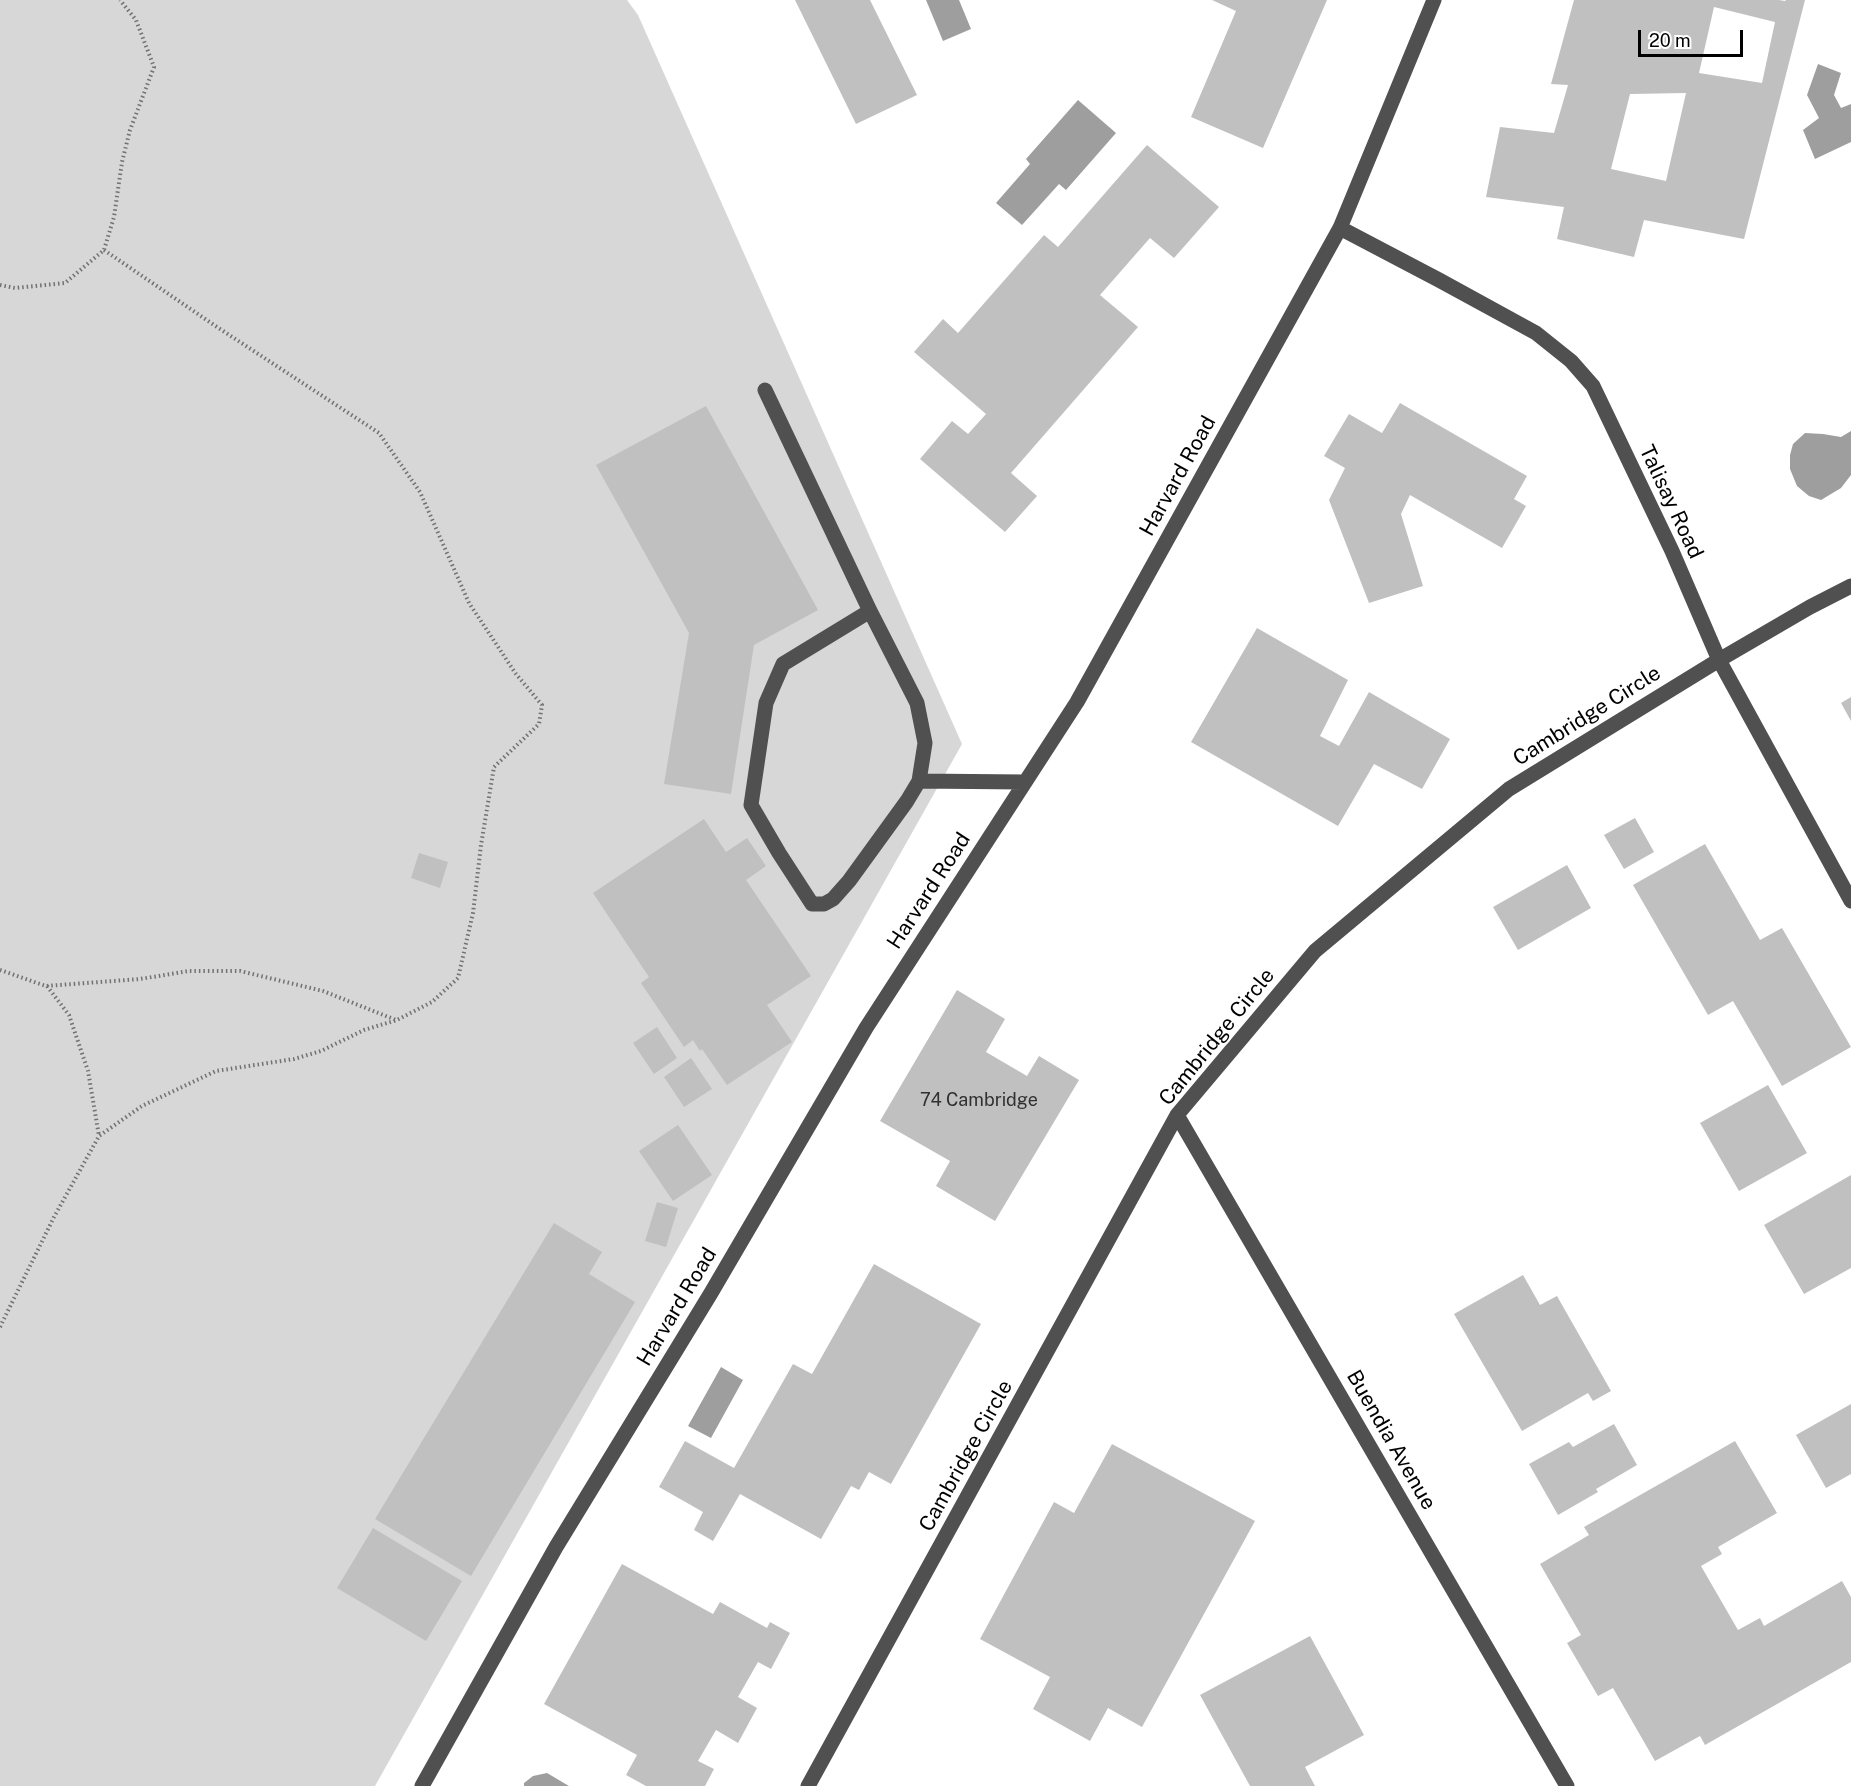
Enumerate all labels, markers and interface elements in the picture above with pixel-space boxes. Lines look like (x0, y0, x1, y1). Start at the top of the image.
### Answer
scale bar (1641, 18, 1746, 56)
text: 20 m (1649, 30, 1691, 51)
street label: Harvard Road (1135, 412, 1221, 540)
street label: Talisay Road (1634, 441, 1708, 563)
street label: Cambridge Circle (1509, 661, 1665, 771)
street label: Harvard Road (882, 828, 976, 954)
street label: Cambridge Circle (1154, 963, 1280, 1111)
house number: 74 Cambridge (920, 1089, 1038, 1111)
street label: Harvard Road (632, 1243, 722, 1371)
street label: Buendia Avenue (1341, 1366, 1441, 1514)
street label: Cambridge Circle (914, 1376, 1018, 1536)

